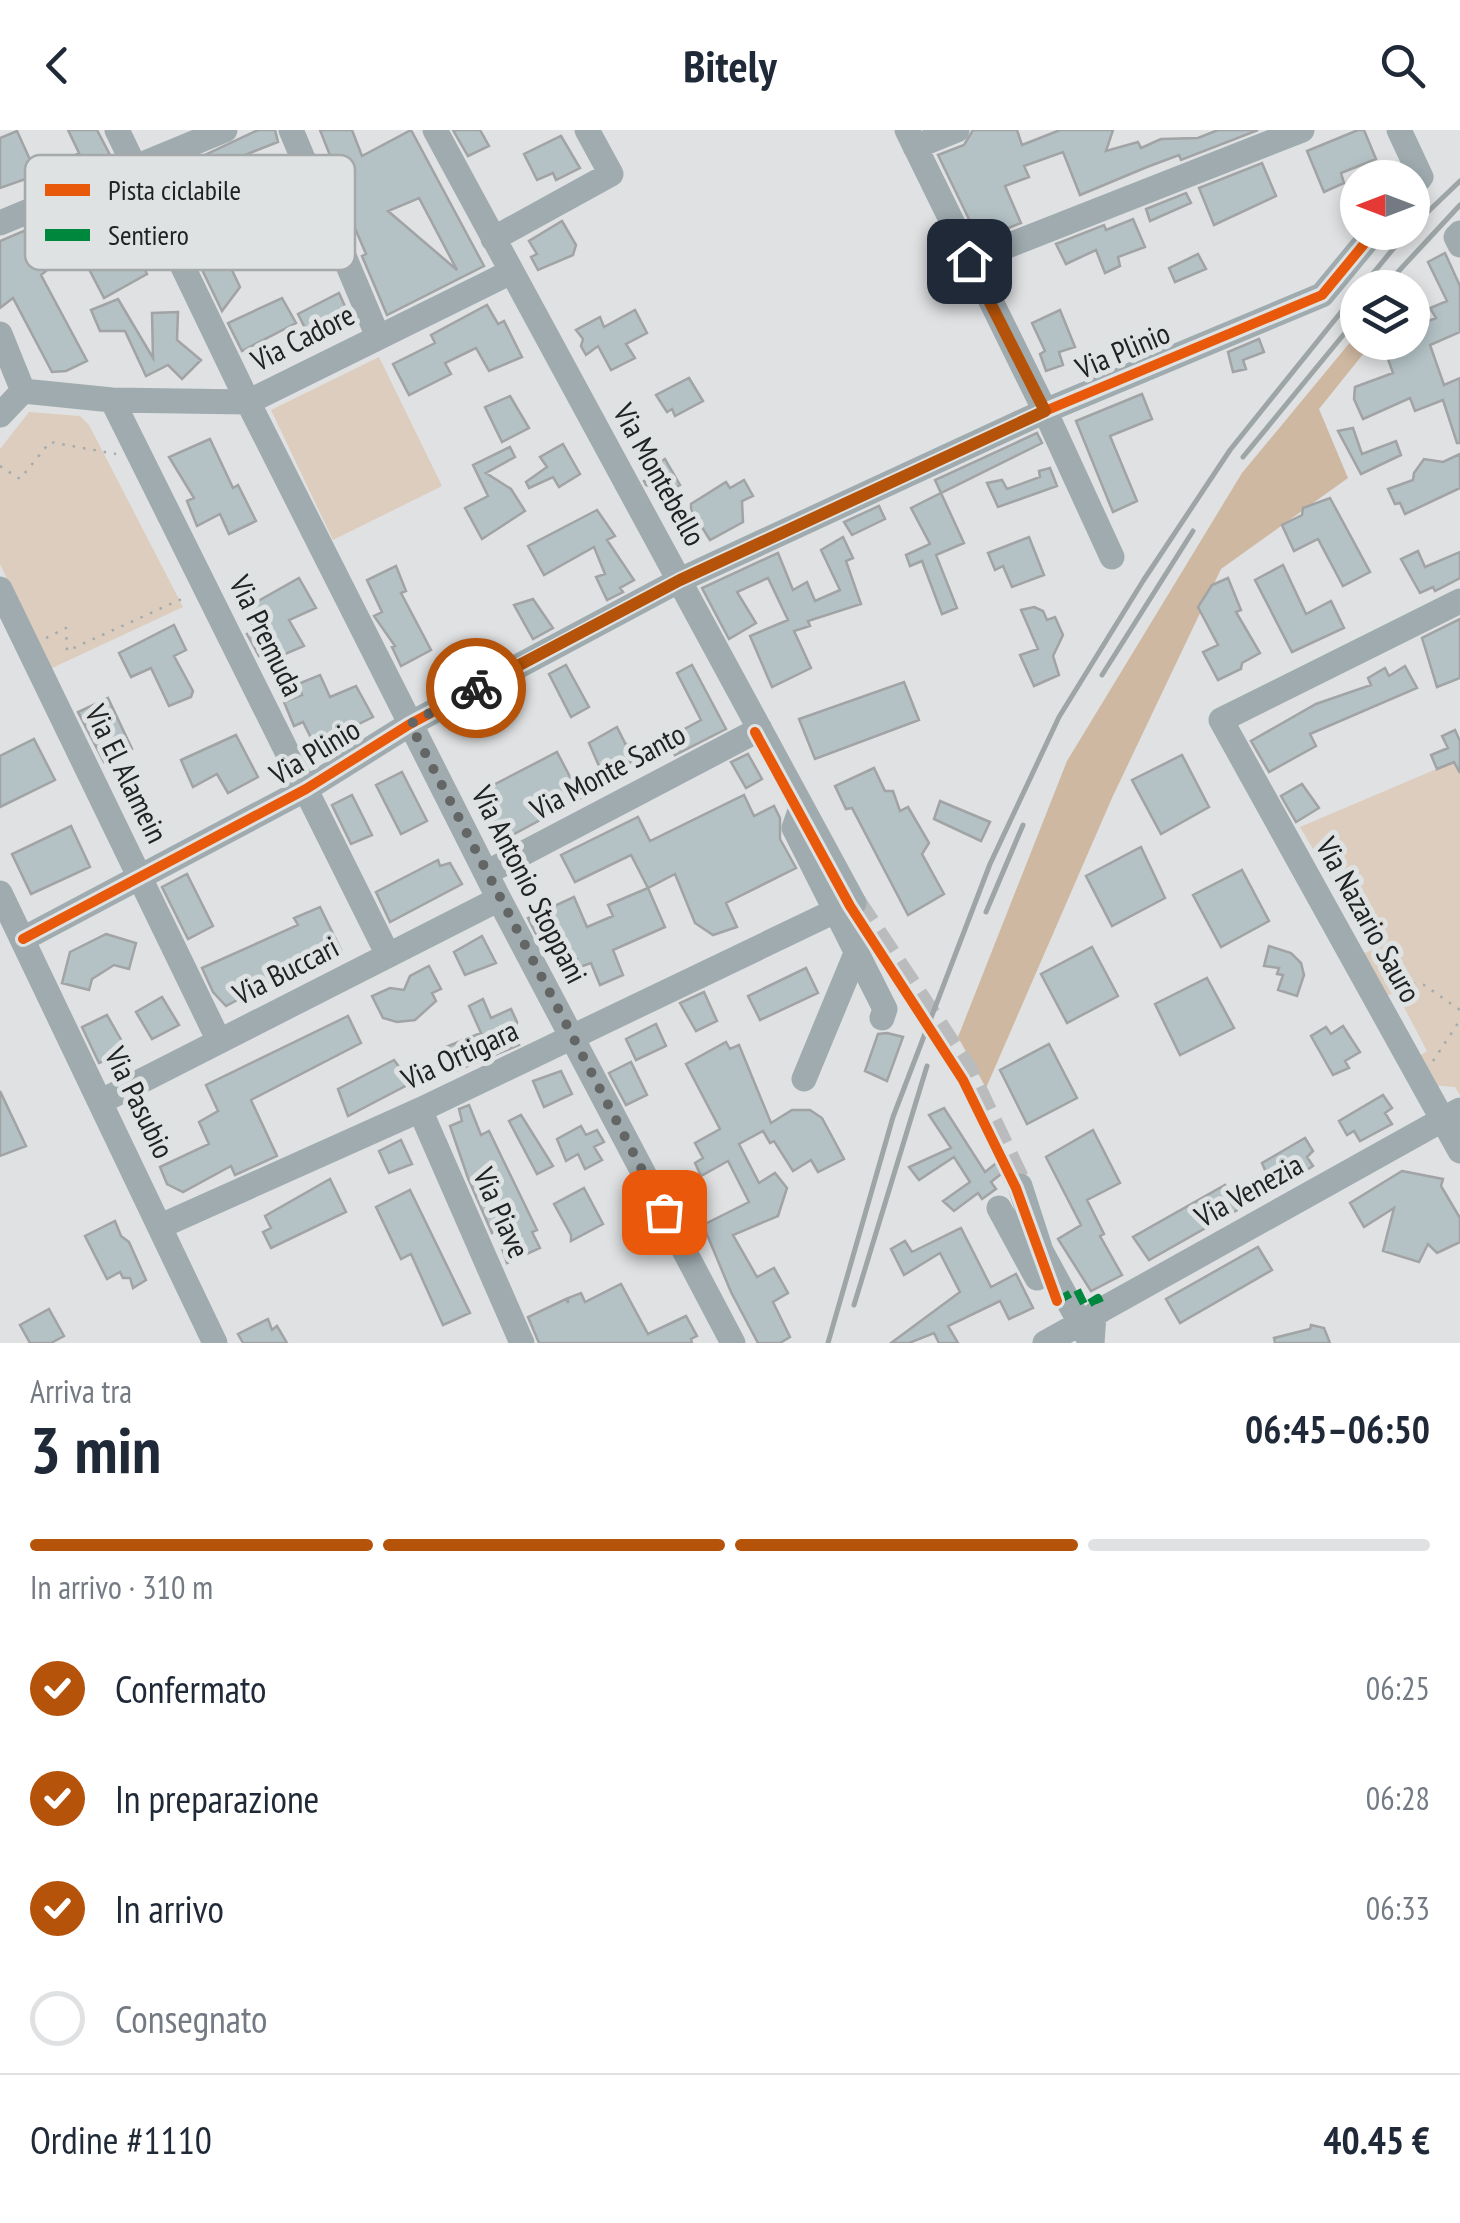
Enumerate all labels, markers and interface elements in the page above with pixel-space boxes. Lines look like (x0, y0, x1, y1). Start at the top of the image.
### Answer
text: Bitely (683, 36, 777, 94)
icon: back (30, 38, 85, 93)
icon: search (1375, 38, 1430, 93)
legend (25, 155, 355, 270)
north arrow (1340, 160, 1430, 250)
map controls (1340, 160, 1430, 360)
text: Pista ciclabile (108, 171, 241, 208)
text: Sentiero (108, 216, 189, 253)
pin (927, 219, 1012, 304)
icon: home (942, 234, 997, 289)
button: layers (1340, 270, 1430, 360)
street label: Via Cadore (243, 294, 360, 380)
street label: Via Plinio (1069, 312, 1175, 387)
street label: Via Montebello (605, 395, 715, 552)
street label: Via Premuda (221, 568, 313, 702)
courier (426, 638, 526, 738)
icon: bike (449, 661, 504, 716)
street label: Via El Alamein (77, 697, 178, 849)
street label: Via Plinio (261, 709, 366, 793)
street label: Via Monte Santo (522, 714, 691, 828)
street label: Via Antonio Stoppani (463, 778, 597, 990)
street label: Via Nazario Sauro (1307, 829, 1431, 1009)
street label: Via Buccari (225, 927, 345, 1013)
street label: Via Ortigara (394, 1010, 524, 1098)
street label: Via Pasubio (96, 1039, 184, 1164)
street label: Via Venezia (1187, 1144, 1309, 1236)
street label: Via Piave (465, 1160, 539, 1264)
pin (622, 1170, 707, 1255)
icon: bag (637, 1185, 692, 1240)
text: Arriva tra (30, 1370, 132, 1412)
text: 06:45–06:50 (1245, 1404, 1430, 1453)
text: 3 min (30, 1407, 161, 1491)
text: In arrivo · 310 m (30, 1566, 213, 1608)
icon: check (30, 1661, 85, 1716)
text: Confermato (115, 1664, 267, 1713)
text: 06:25 (1366, 1667, 1430, 1709)
icon: check (30, 1771, 85, 1826)
text: In preparazione (115, 1774, 319, 1823)
text: 06:28 (1366, 1777, 1430, 1819)
icon: check (30, 1881, 85, 1936)
text: In arrivo (115, 1884, 224, 1933)
text: 06:33 (1366, 1887, 1430, 1929)
text: Consegnato (115, 1994, 268, 2043)
text: Ordine #1110 (30, 2115, 212, 2164)
text: 40.45 € (1323, 2115, 1430, 2164)

